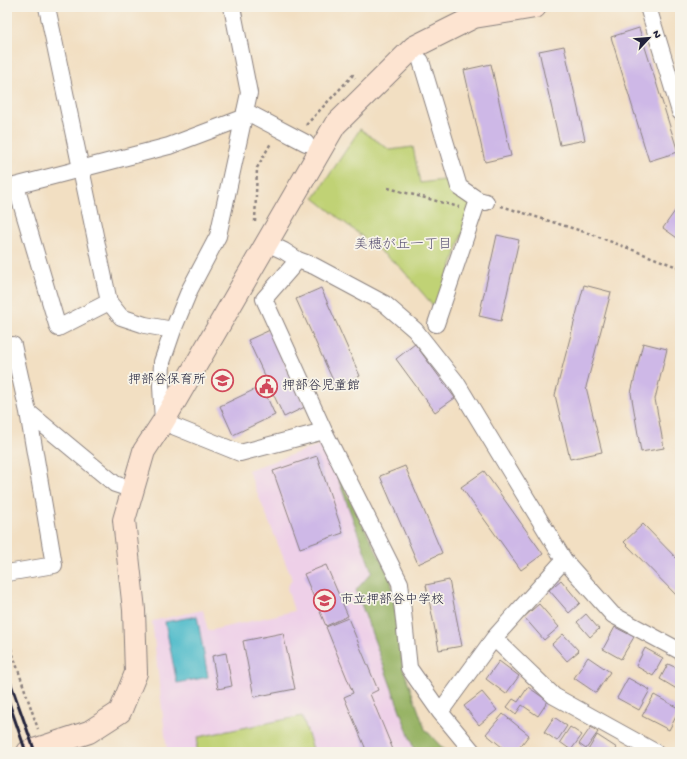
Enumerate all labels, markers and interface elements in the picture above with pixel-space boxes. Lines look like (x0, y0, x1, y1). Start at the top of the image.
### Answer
north arrow (629, 18, 669, 58)
text: N (649, 29, 663, 40)
district label: 美穂が丘一丁目 (354, 237, 452, 254)
school or university icon: 押部谷保育所 (209, 367, 235, 393)
place label: 押部谷保育所 (128, 372, 206, 388)
public building icon: 押部谷児童館 (254, 373, 280, 399)
place label: 押部谷児童館 (282, 378, 360, 394)
school or university icon: 市立押部谷中学校 (312, 587, 338, 613)
place label: 市立押部谷中学校 (340, 592, 444, 608)

